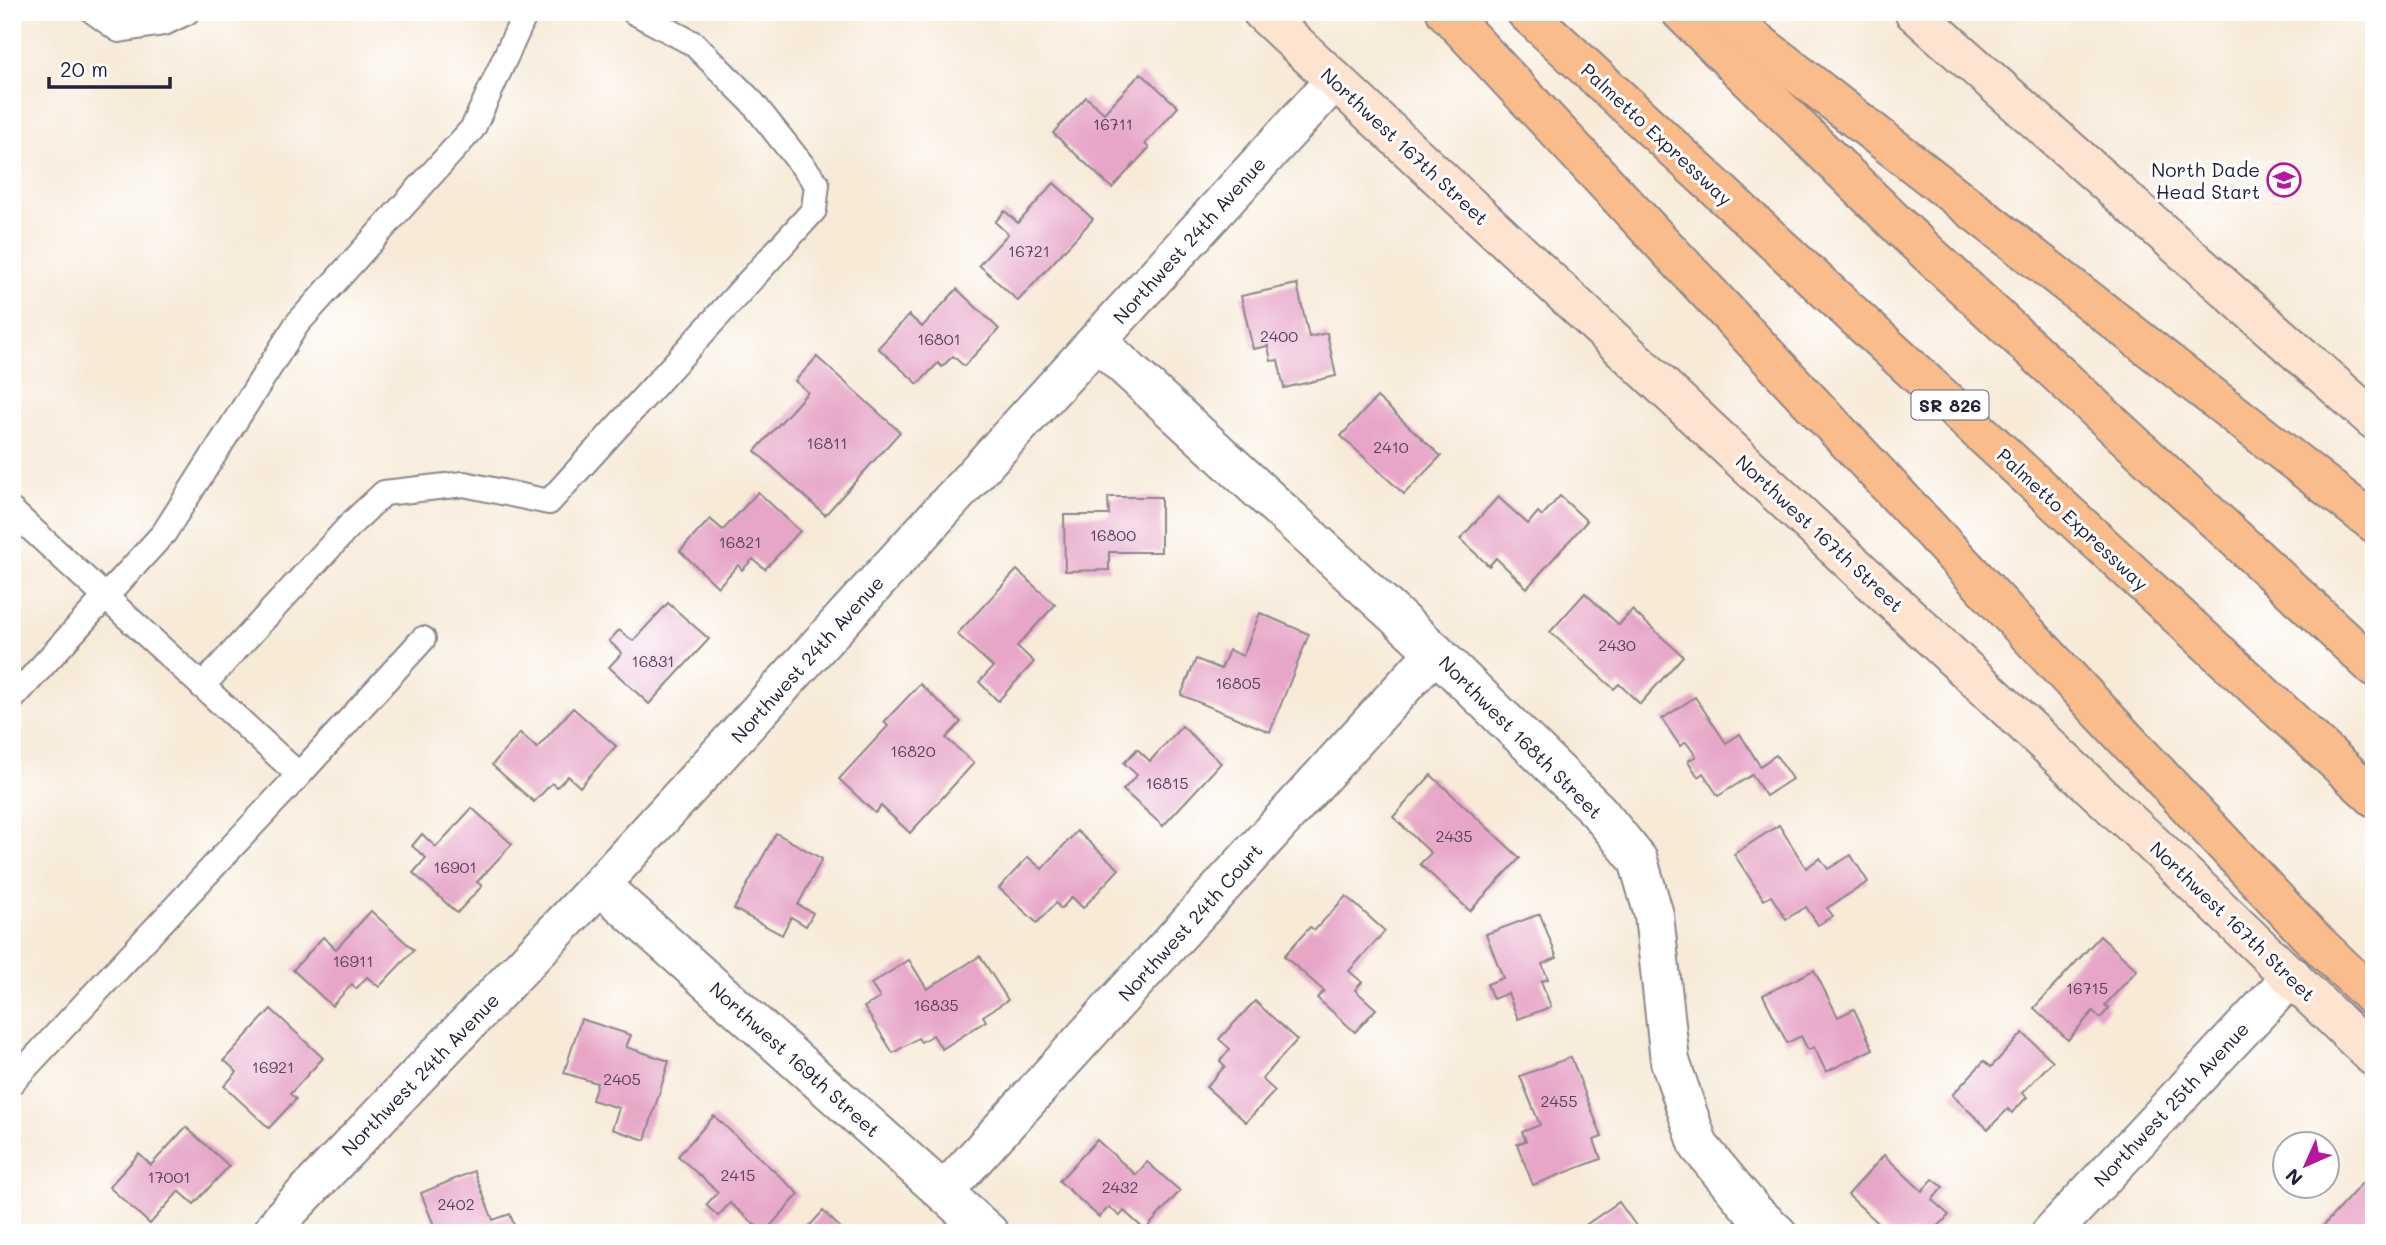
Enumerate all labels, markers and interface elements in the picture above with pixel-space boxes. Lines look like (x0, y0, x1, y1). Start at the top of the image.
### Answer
scale bar (49, 46, 170, 90)
text: 20 m (60, 55, 108, 82)
street label: Palmetto Expressway (1576, 57, 1738, 211)
street label: Northwest 167th Street (1316, 62, 1494, 230)
house number: 16711 (1093, 113, 1133, 134)
street label: Northwest 24th Avenue (1107, 151, 1271, 329)
place label: North Dade Head Start (2151, 157, 2260, 204)
school or university icon: North Dade Head Start (2265, 161, 2303, 199)
house number: 16721 (1008, 240, 1050, 261)
house number: 2400 (1260, 325, 1298, 346)
house number: 16801 (917, 328, 961, 349)
road number: SR 826 (1912, 390, 1988, 419)
house number: 16811 (807, 432, 847, 453)
house number: 2410 (1373, 436, 1409, 457)
street label: Palmetto Expressway (1992, 442, 2154, 596)
street label: Northwest 167th Street (1731, 449, 1909, 617)
house number: 16800 (1090, 524, 1136, 545)
house number: 16821 (719, 531, 761, 552)
street label: Northwest 24th Avenue (725, 570, 889, 748)
house number: 2430 (1598, 634, 1636, 655)
house number: 16831 (631, 650, 675, 671)
street label: Northwest 168th Street (1434, 650, 1608, 824)
house number: 16805 (1215, 672, 1261, 693)
house number: 16820 (890, 740, 936, 761)
house number: 16815 (1146, 772, 1188, 793)
house number: 2435 (1435, 825, 1473, 846)
street label: Northwest 167th Street (2145, 836, 2321, 1006)
street label: Northwest 24th Court (1112, 838, 1268, 1006)
house number: 16901 (433, 856, 477, 877)
house number: 16911 (333, 950, 373, 971)
street label: Northwest 169th Street (705, 976, 885, 1142)
house number: 16715 (2066, 977, 2108, 998)
street label: Northwest 24th Avenue (336, 987, 504, 1161)
house number: 16835 (913, 994, 959, 1015)
street label: Northwest 25th Avenue (2088, 1016, 2254, 1192)
house number: 16921 (252, 1056, 294, 1077)
house number: 2405 (603, 1068, 641, 1089)
house number: 2455 (1541, 1090, 1577, 1111)
north arrow (2270, 1130, 2340, 1200)
text: N (2280, 1163, 2308, 1191)
house number: 2415 (721, 1164, 755, 1185)
house number: 17001 (148, 1166, 190, 1187)
house number: 2432 (1102, 1176, 1138, 1197)
house number: 2402 (437, 1193, 475, 1214)

